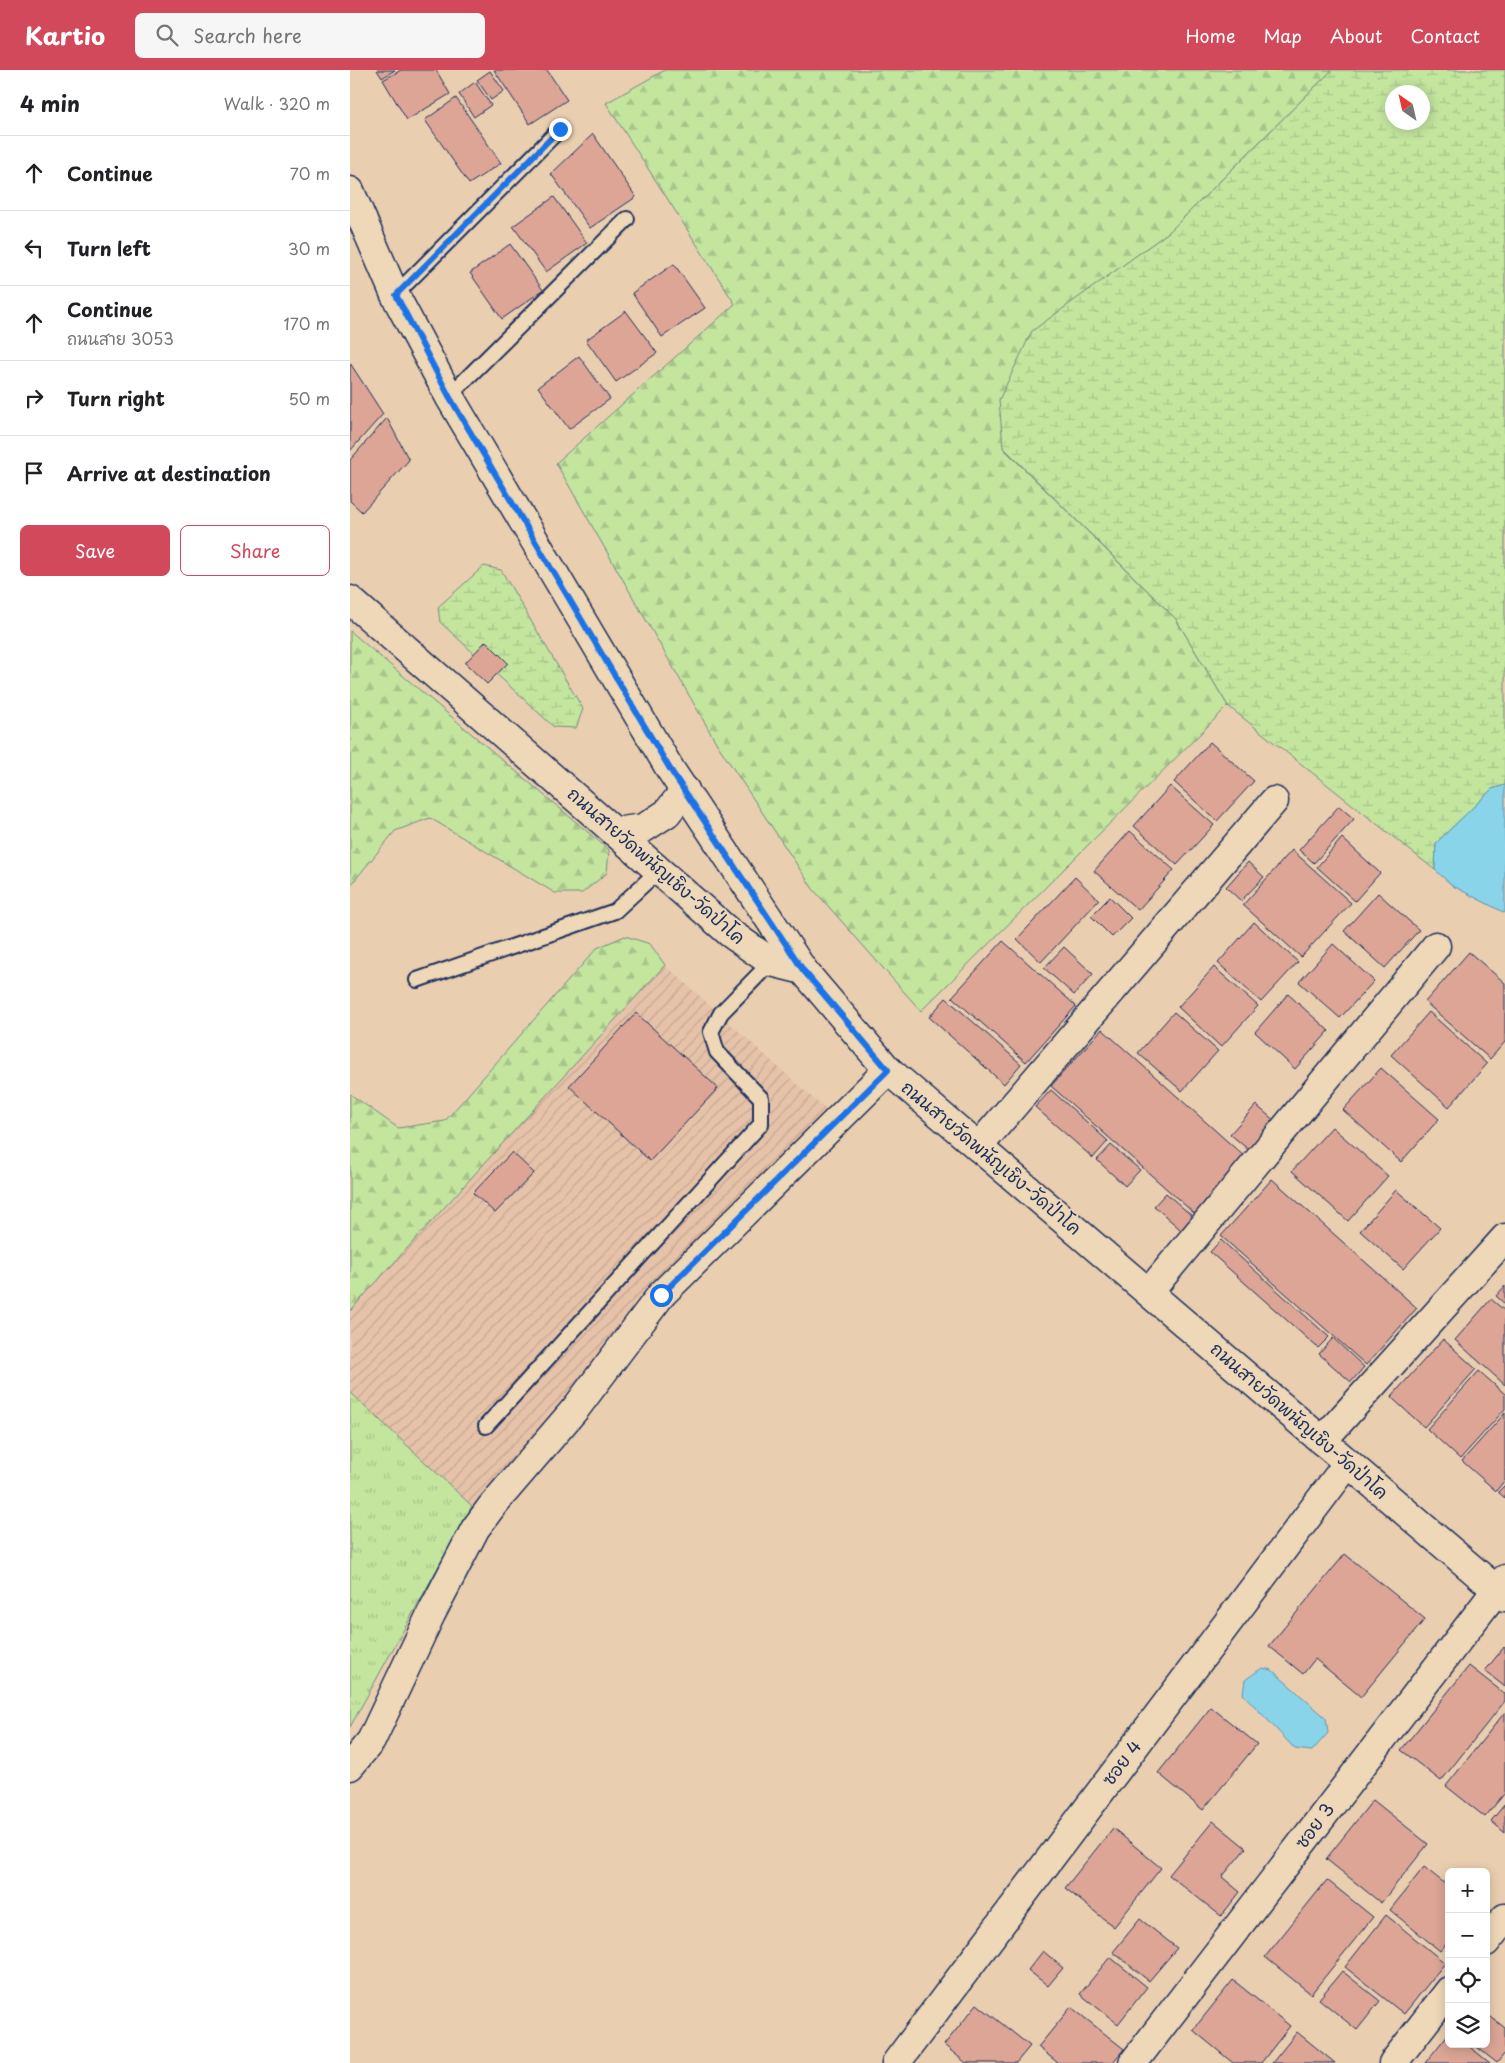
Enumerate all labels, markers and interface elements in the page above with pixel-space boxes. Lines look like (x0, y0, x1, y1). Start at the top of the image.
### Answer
search box (135, 13, 485, 58)
text: Kartio (25, 17, 105, 53)
icon: search (153, 21, 181, 49)
text: Search here (193, 21, 302, 49)
text: Home (1185, 22, 1235, 49)
text: Map (1263, 22, 1302, 49)
text: About (1330, 22, 1382, 49)
text: Contact (1410, 22, 1480, 49)
north arrow (1385, 85, 1430, 130)
text: 4 min (20, 87, 80, 119)
text: Walk · 320 m (224, 91, 330, 115)
route end (549, 118, 572, 141)
icon: ahead (20, 159, 48, 187)
text: Continue (67, 159, 153, 187)
text: 70 m (290, 161, 330, 185)
icon: left (20, 234, 48, 262)
text: Turn left (67, 234, 151, 262)
text: 30 m (288, 236, 330, 260)
text: Continue (67, 295, 153, 323)
icon: ahead (20, 309, 48, 337)
text: 170 m (284, 311, 330, 335)
text: ถนนสาย 3053 (67, 326, 174, 350)
icon: right (20, 384, 48, 412)
text: Turn right (67, 384, 165, 412)
text: 50 m (289, 386, 330, 410)
icon: arrive (20, 459, 48, 487)
text: Arrive at destination (67, 459, 271, 487)
button: Save (20, 525, 170, 576)
button: Share (180, 525, 330, 576)
street label: ถนนสายวัดพนัญเชิง-วัดป่าโค (562, 780, 752, 950)
street label: ถนนสายวัดพนัญเชิง-วัดป่าโค (896, 1073, 1088, 1240)
route start (650, 1284, 673, 1307)
street label: ถนนสายวัดพนัญเชิง-วัดป่าโค (1205, 1335, 1395, 1505)
street label: ซอย 4 (1095, 1733, 1147, 1791)
street label: ซอย 3 (1288, 1796, 1340, 1854)
map controls (1445, 1868, 1490, 2048)
button: + (1445, 1868, 1490, 1913)
button: − (1445, 1913, 1490, 1958)
button: locate (1445, 1958, 1490, 2003)
button: layers (1445, 2003, 1490, 2048)

